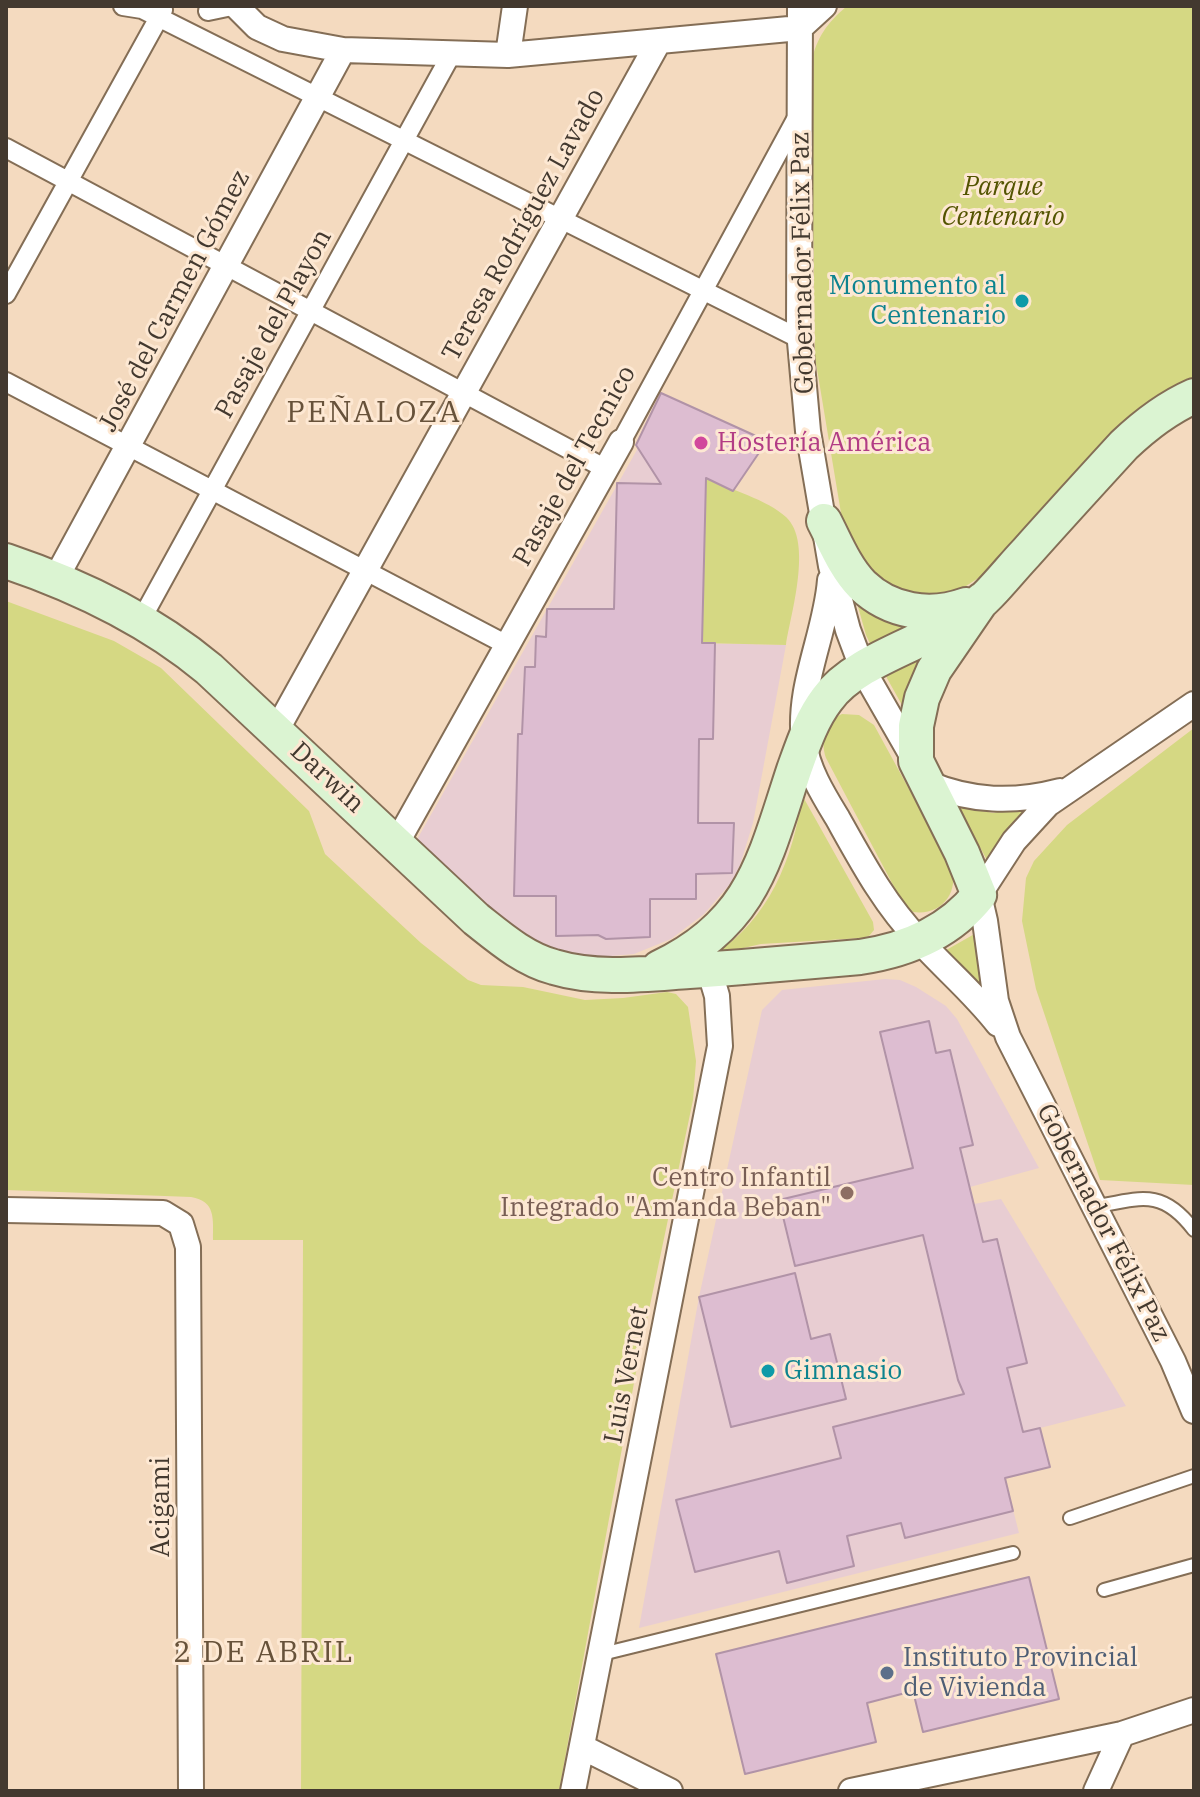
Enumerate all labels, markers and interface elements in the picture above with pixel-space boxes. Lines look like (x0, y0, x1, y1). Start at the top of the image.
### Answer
street label: Teresa Rodríguez Lavado (436, 83, 612, 367)
street label: Gobernador Félix Paz (785, 131, 821, 395)
street label: José del Carmen Gómez (93, 165, 257, 437)
park label: Parque Centenario (941, 171, 1065, 232)
street label: Pasaje del Playon (209, 224, 339, 424)
place label: Monumento al Centenario (829, 270, 1006, 332)
marker: Monumento al Centenario (1013, 292, 1031, 310)
street label: Pasaje del Tecnico (507, 360, 643, 572)
district label: PEÑALOZA (286, 395, 462, 431)
place label: Hostería América (717, 427, 931, 459)
marker: Hostería América (692, 434, 710, 452)
street label: Darwin (284, 736, 370, 820)
street label: Gobernador Félix Paz (1030, 1099, 1176, 1347)
place label: Centro Infantil Integrado "Amanda Beban" (500, 1162, 831, 1224)
marker: Centro Infantil Integrado "Amanda Beban" (838, 1184, 856, 1202)
street label: Luis Vernet (598, 1304, 656, 1446)
place label: Gimnasio (784, 1355, 902, 1387)
marker: Gimnasio (759, 1362, 777, 1380)
street label: Acigami (145, 1457, 177, 1557)
district label: 2 DE ABRIL (173, 1635, 355, 1671)
place label: Instituto Provincial de Vivienda (903, 1642, 1138, 1704)
marker: Instituto Provincial de Vivienda (878, 1664, 896, 1682)

